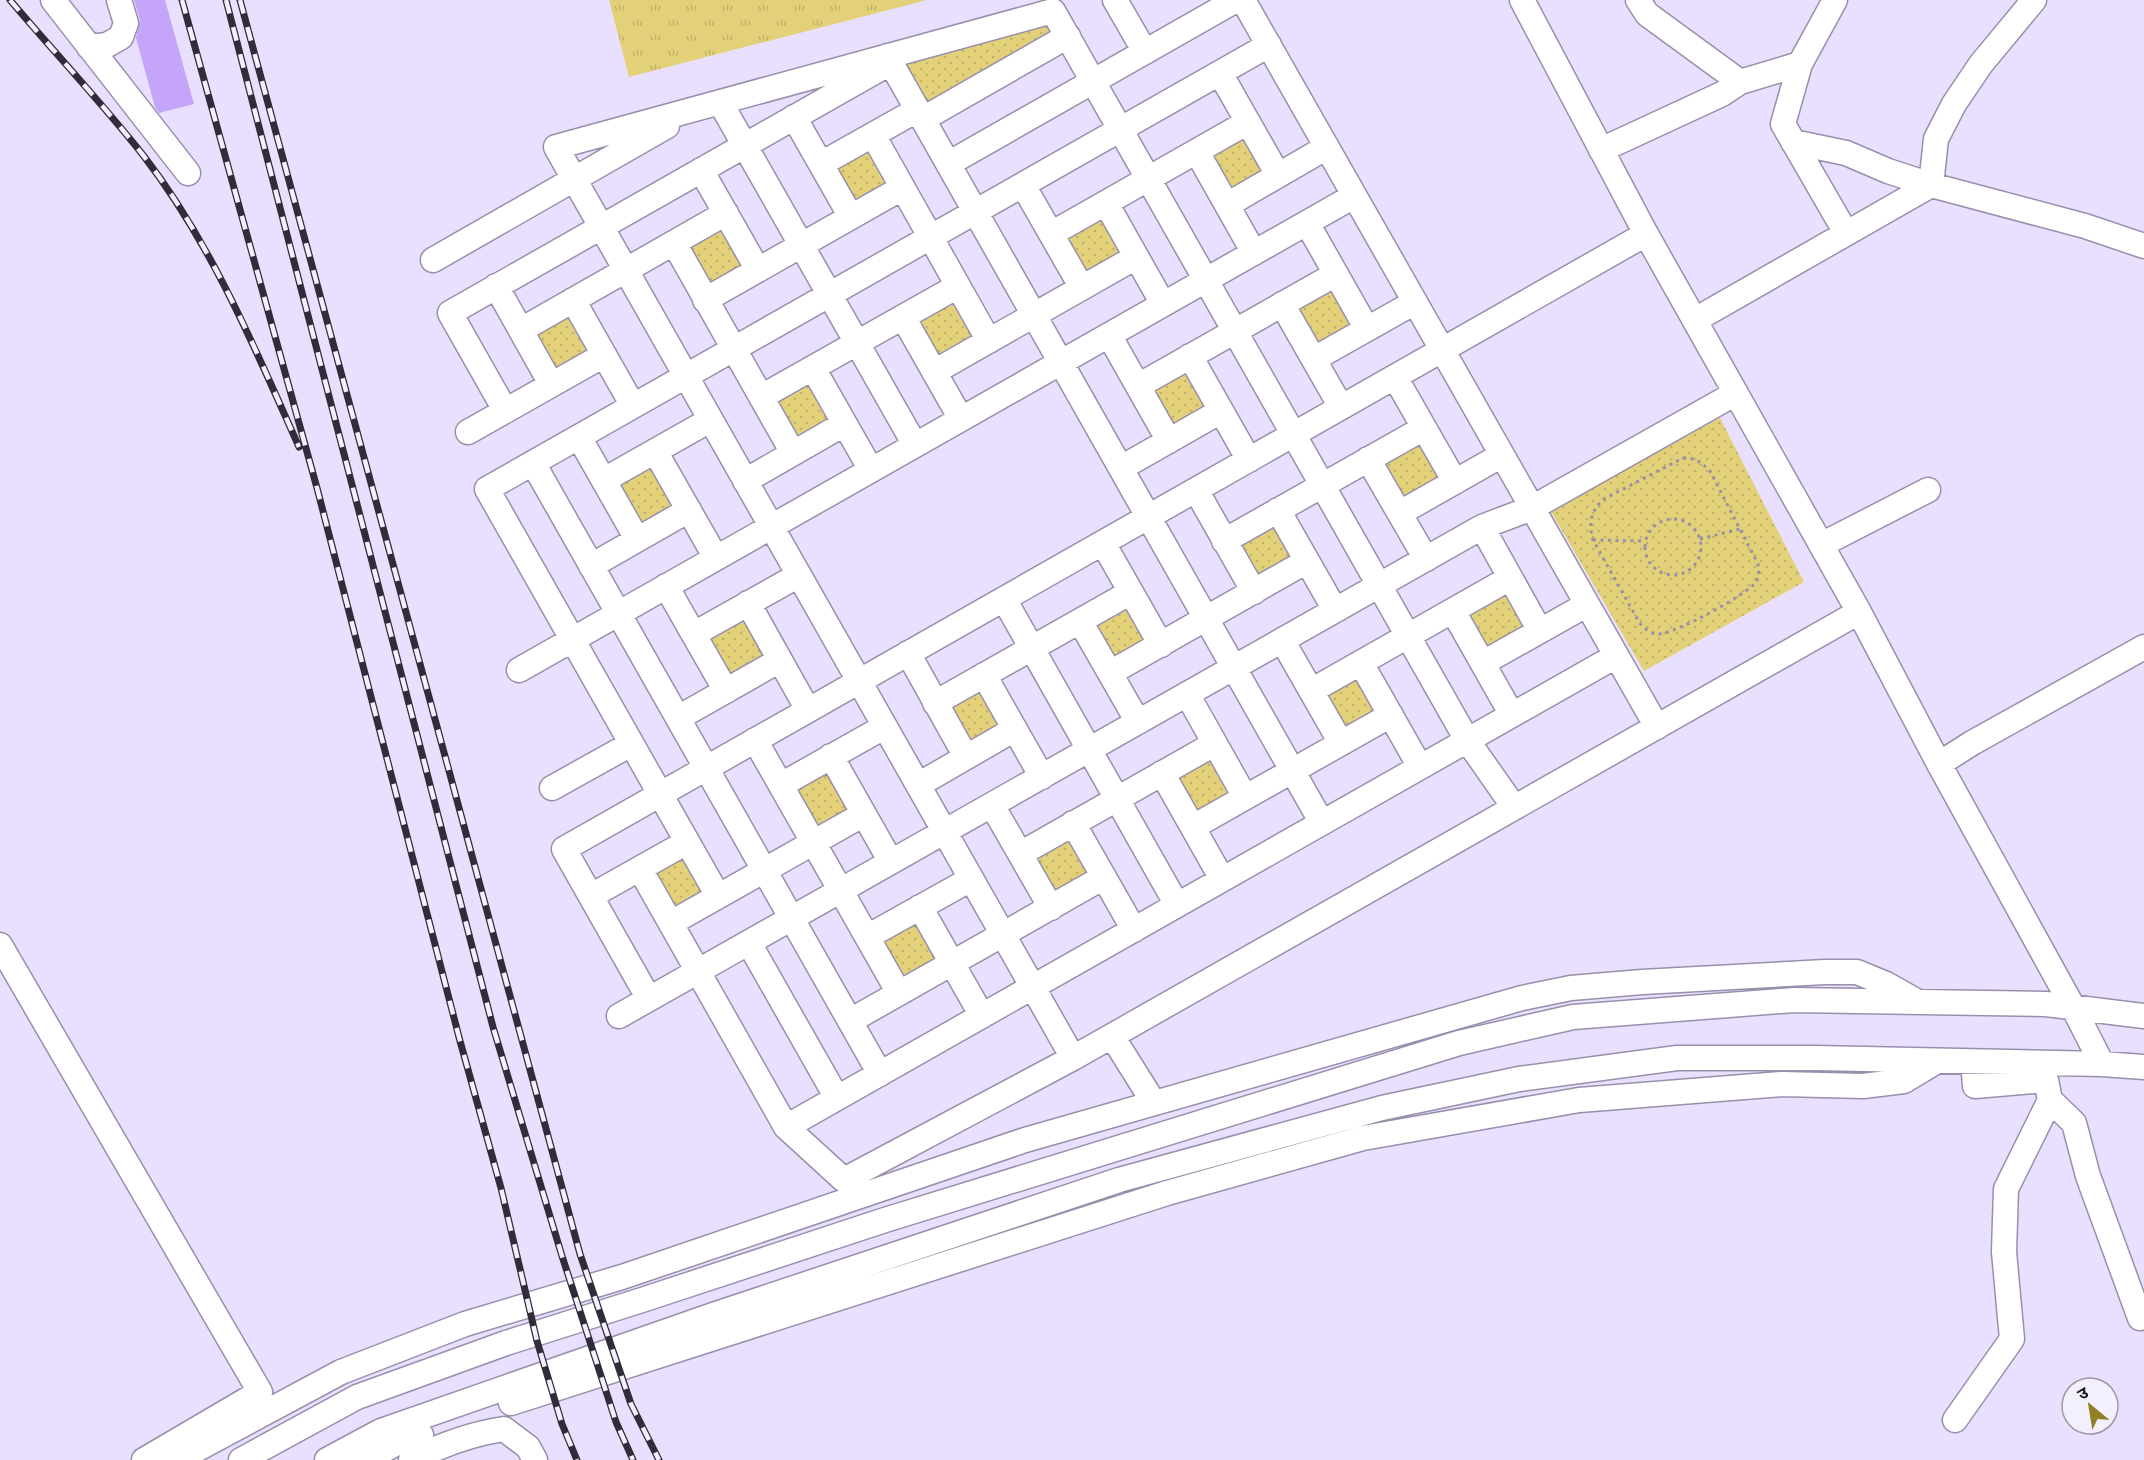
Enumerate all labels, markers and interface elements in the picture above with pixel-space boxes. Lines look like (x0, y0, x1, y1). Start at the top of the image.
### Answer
north arrow (2060, 1376, 2120, 1436)
text: उ (2073, 1382, 2092, 1404)

